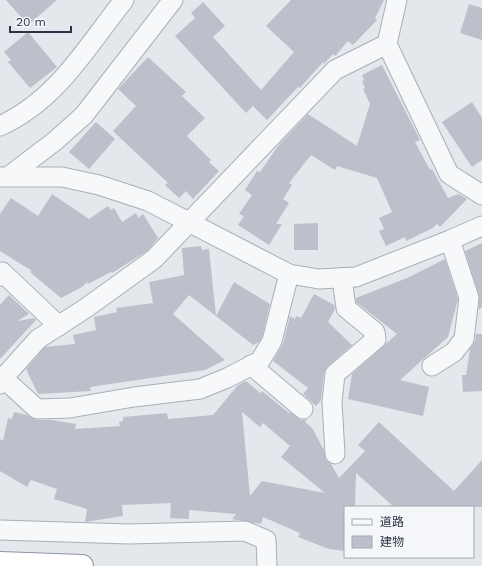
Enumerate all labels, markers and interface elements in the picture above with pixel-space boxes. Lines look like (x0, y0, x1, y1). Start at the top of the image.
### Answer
scale bar (10, 8, 71, 34)
text: 20 m (16, 15, 46, 29)
legend (344, 506, 474, 558)
text: 道路 (380, 515, 404, 529)
text: 建物 (380, 535, 404, 549)

